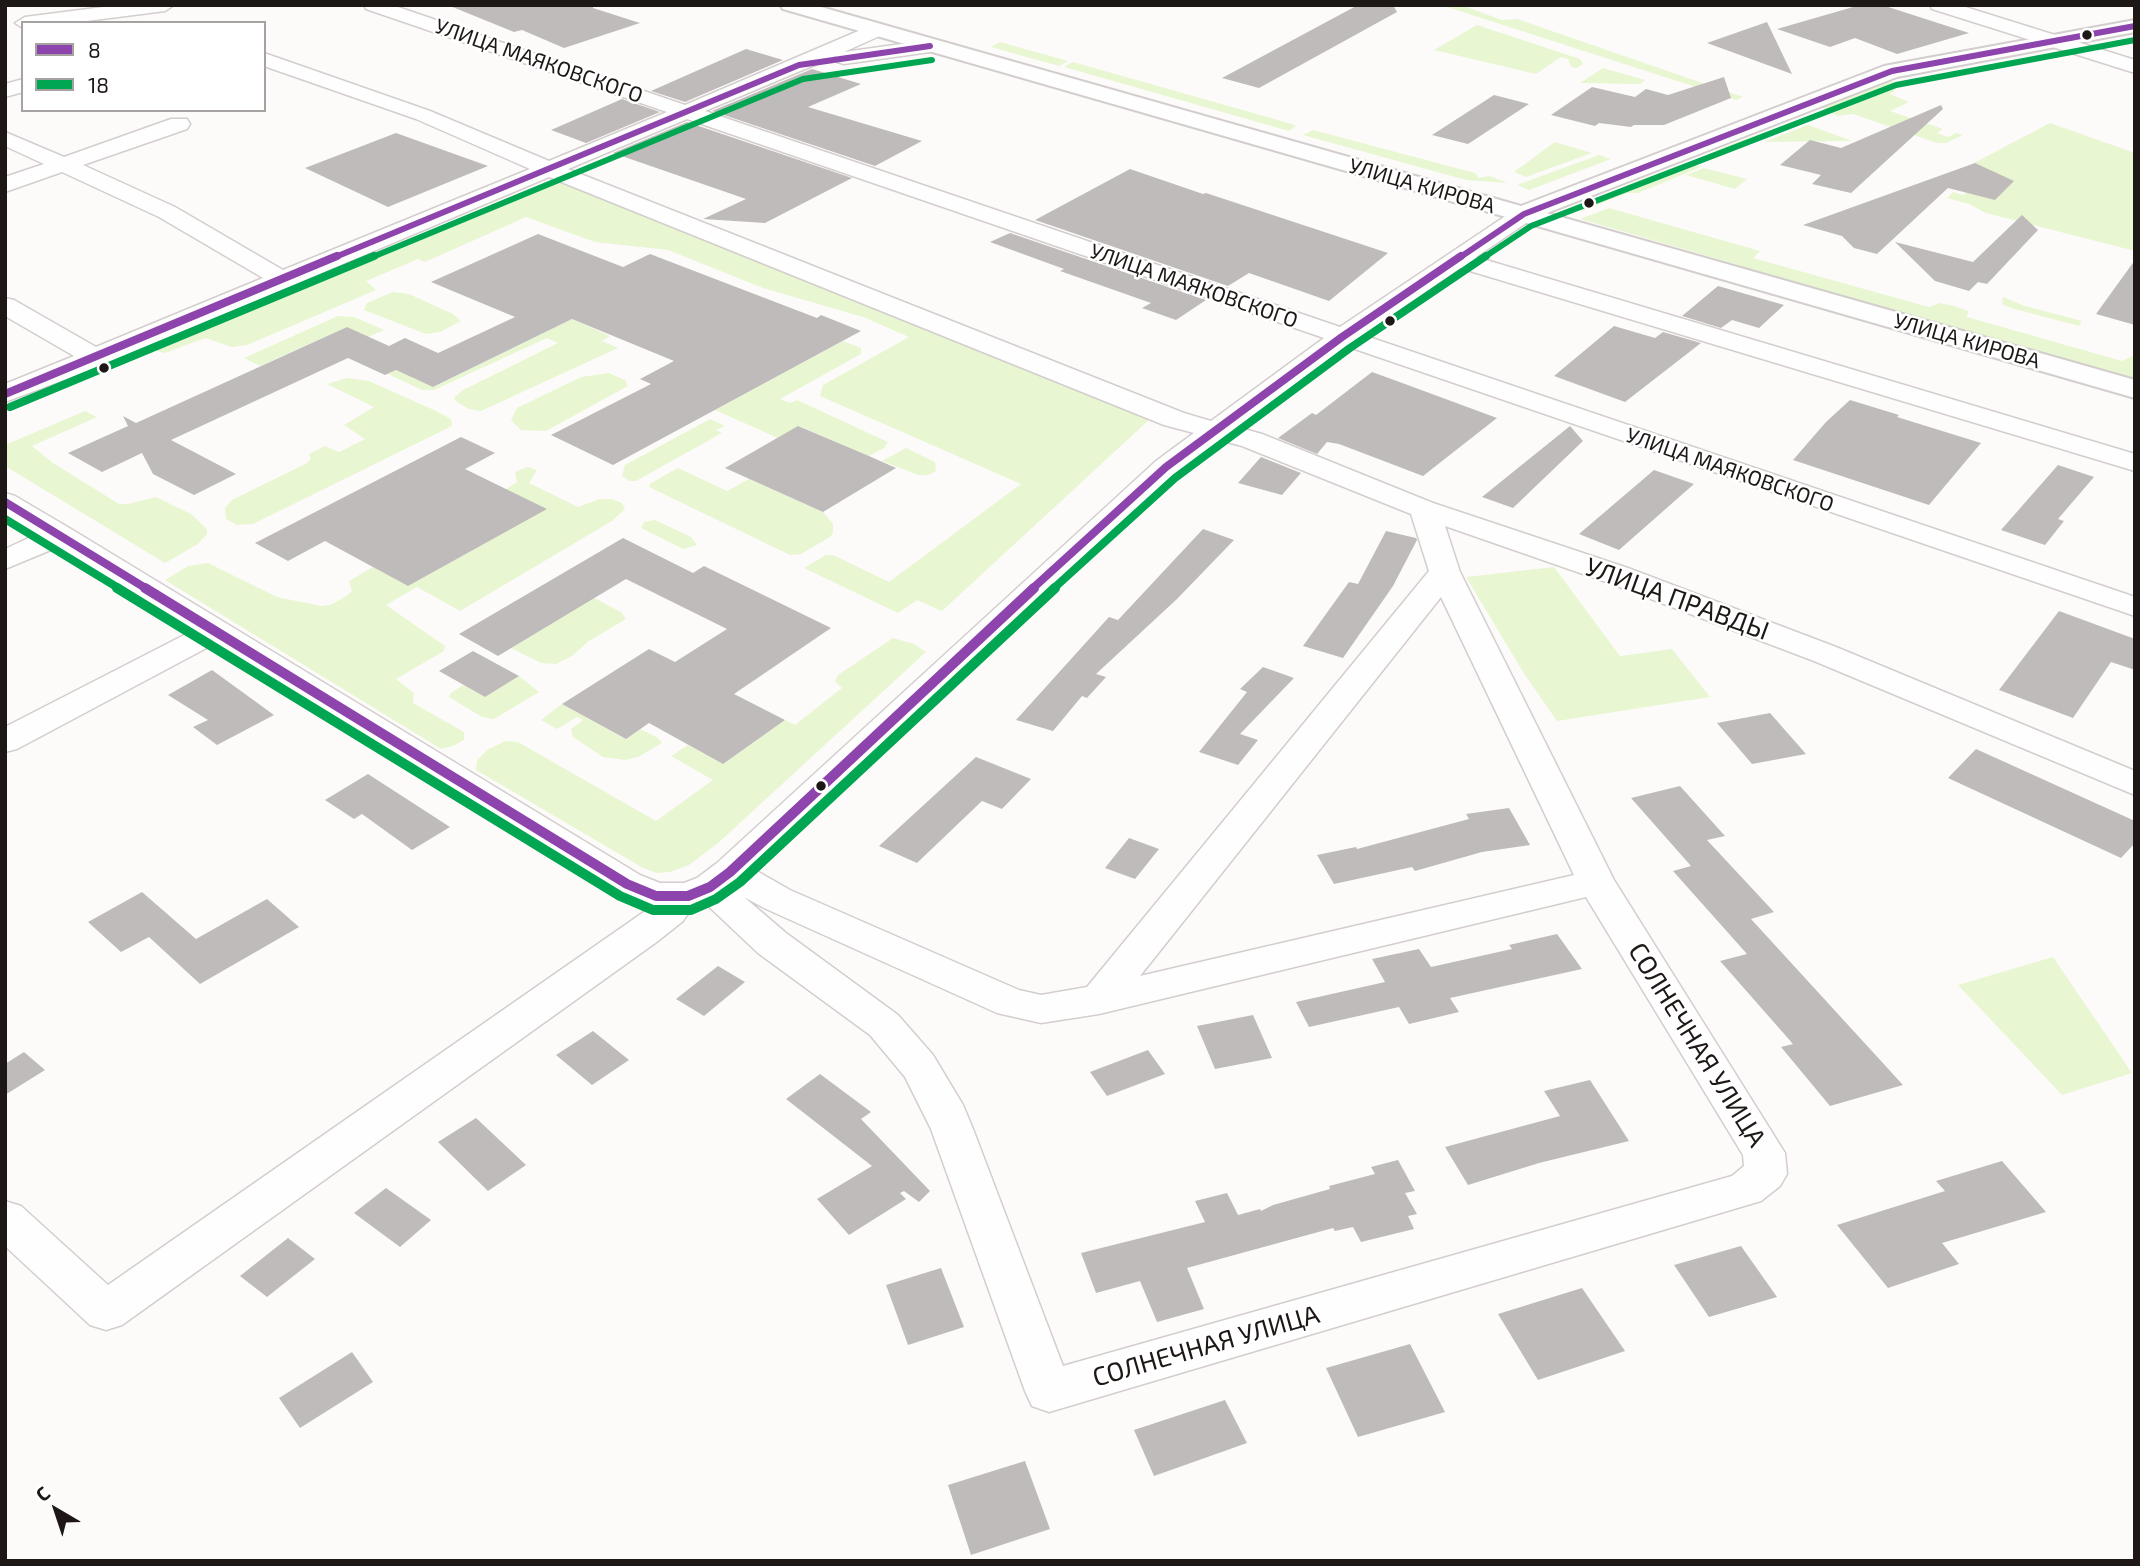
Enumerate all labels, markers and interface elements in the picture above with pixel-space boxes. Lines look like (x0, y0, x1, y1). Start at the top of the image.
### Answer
street label: УЛИЦА МАЯКОВСКОГО (432, 14, 646, 108)
legend (21, 21, 266, 112)
unlabelled marker (2080, 28, 2094, 42)
text: 8 (88, 37, 101, 62)
text: 18 (88, 72, 109, 97)
street label: УЛИЦА КИРОВА (1346, 153, 1498, 219)
unlabelled marker (1582, 196, 1596, 210)
street label: УЛИЦА МАЯКОВСКОГО (1087, 239, 1301, 333)
street label: УЛИЦА КИРОВА (1891, 308, 2043, 374)
unlabelled marker (1383, 314, 1397, 328)
unlabelled marker (97, 361, 111, 375)
street label: УЛИЦА МАЯКОВСКОГО (1623, 423, 1837, 517)
street label: УЛИЦА ПРАВДЫ (1581, 551, 1773, 647)
unlabelled marker (814, 779, 828, 793)
street label: СОЛНЕЧНАЯ УЛИЦА (1622, 937, 1772, 1153)
street label: СОЛНЕЧНАЯ УЛИЦА (1089, 1299, 1323, 1393)
north arrow (21, 1475, 91, 1545)
text: С (31, 1481, 54, 1506)

